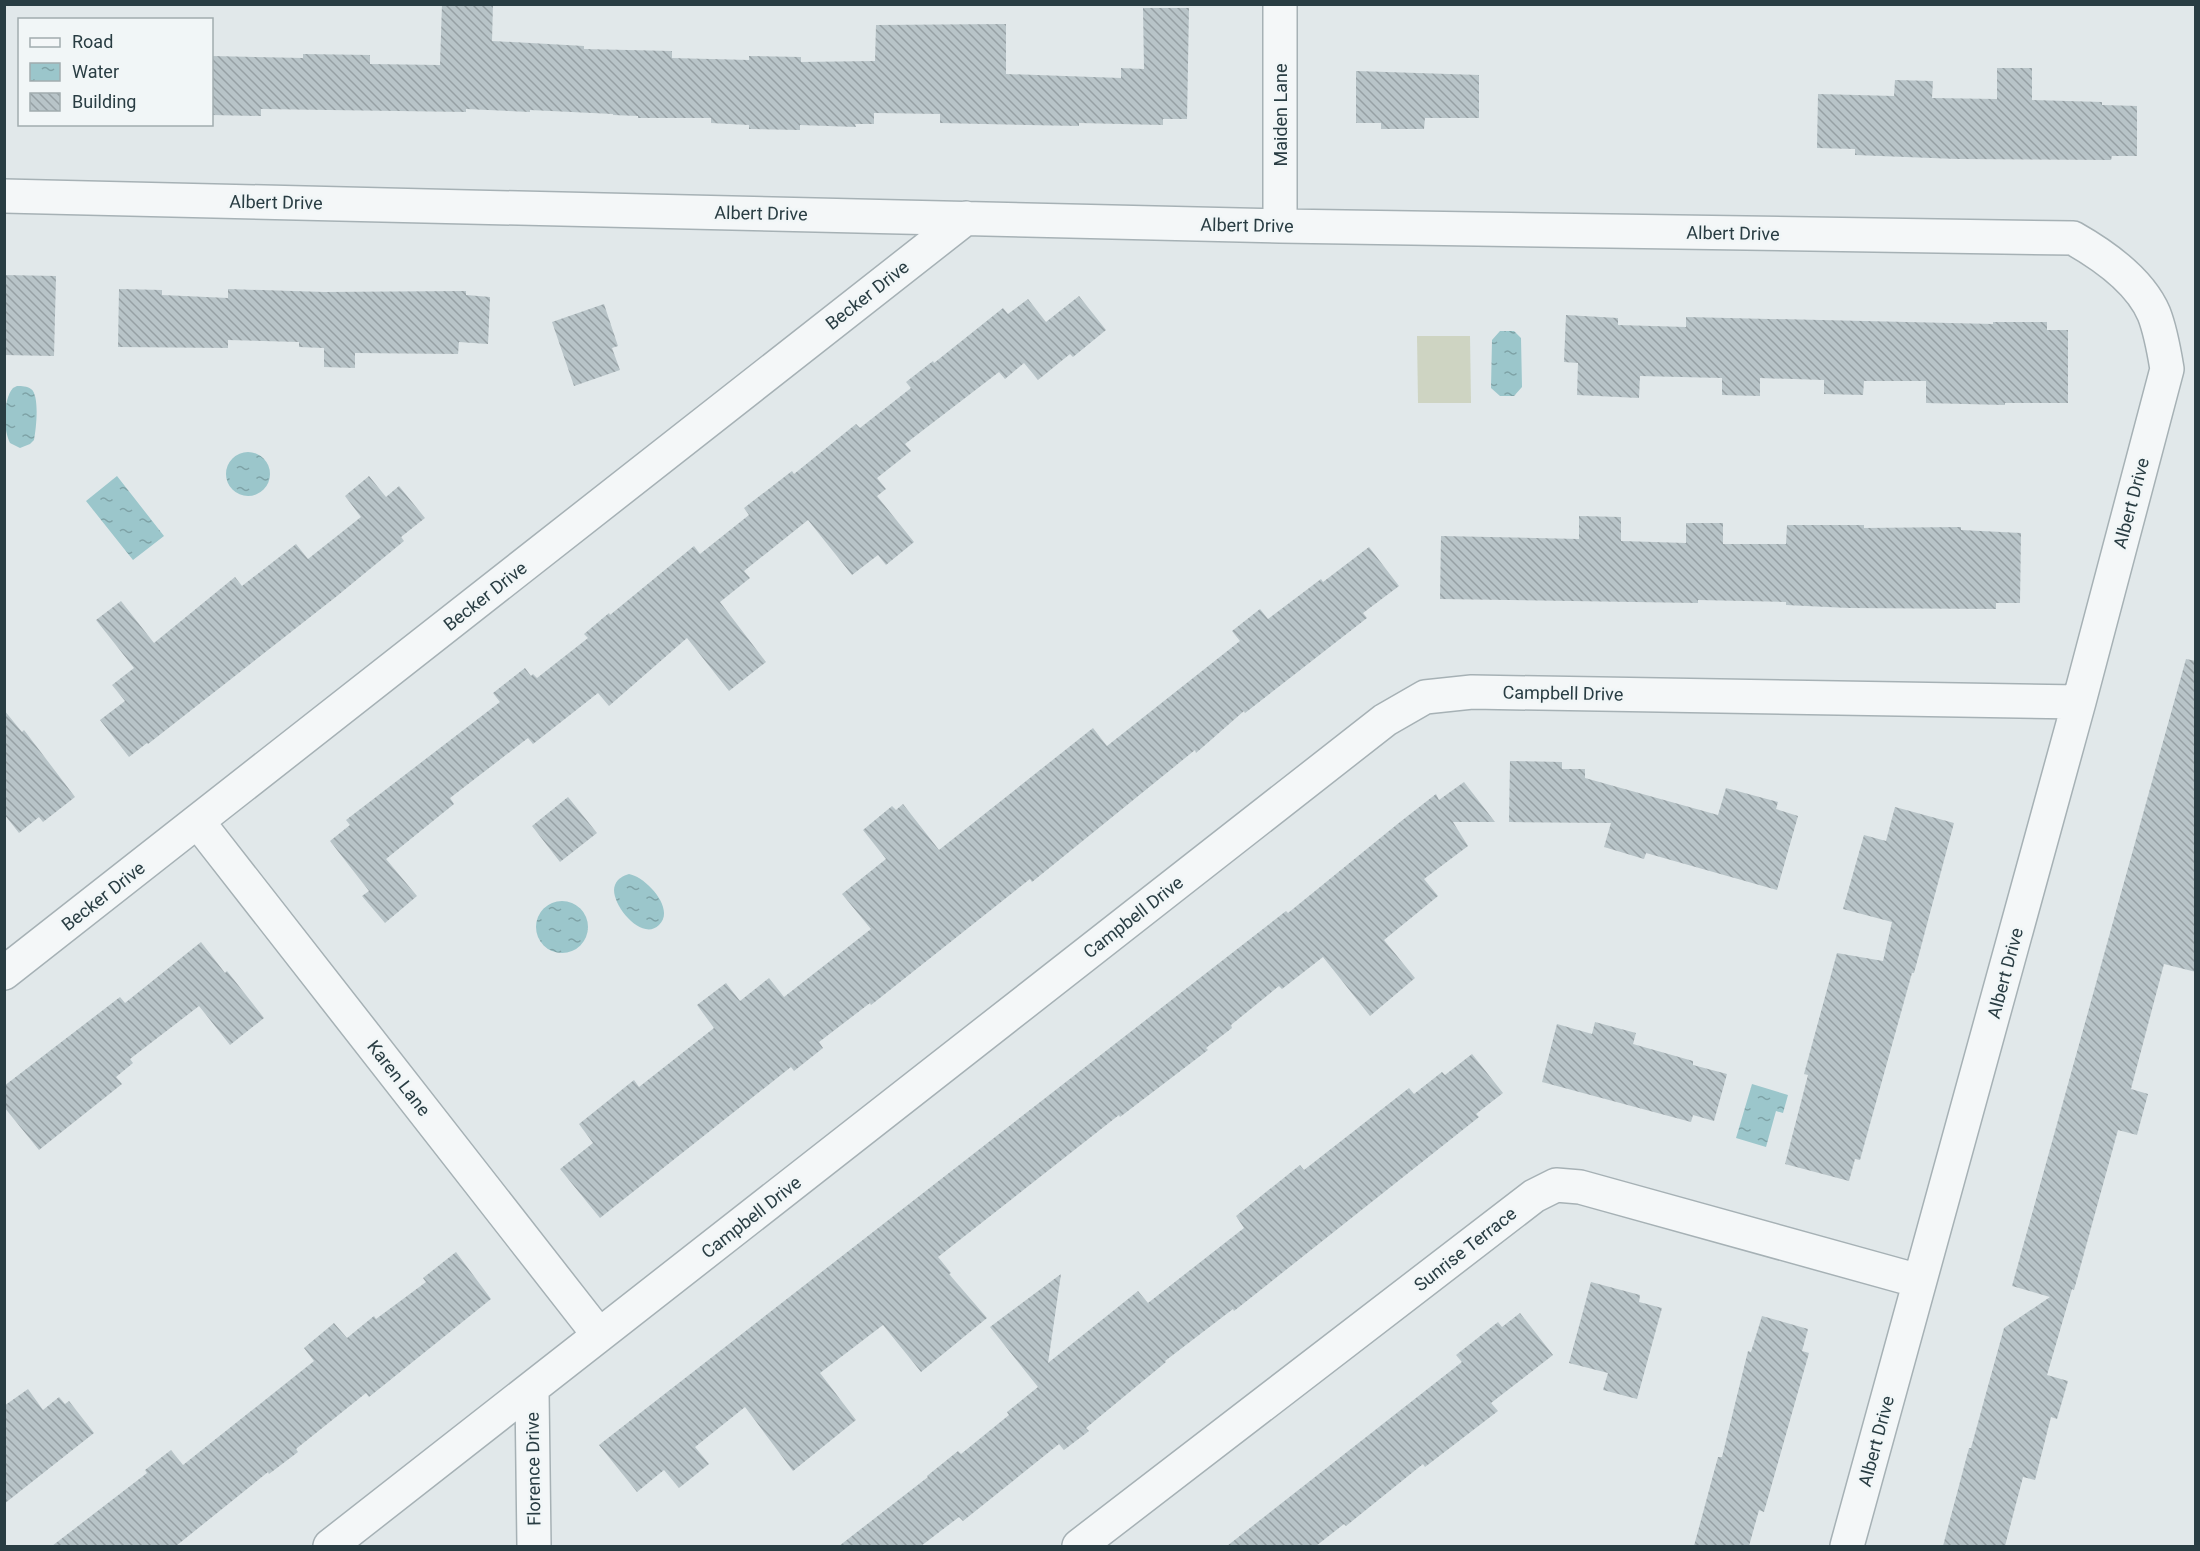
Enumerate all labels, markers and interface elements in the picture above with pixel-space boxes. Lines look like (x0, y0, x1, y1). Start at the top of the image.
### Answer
legend (18, 18, 213, 126)
text: Road (72, 31, 113, 52)
text: Water (72, 61, 119, 82)
street label: Maiden Lane (1270, 64, 1291, 166)
text: Building (72, 91, 136, 112)
street label: Albert Drive (229, 191, 323, 213)
street label: Albert Drive (714, 202, 808, 224)
street label: Albert Drive (1200, 214, 1294, 236)
street label: Albert Drive (1686, 222, 1780, 244)
street label: Becker Drive (821, 256, 913, 334)
street label: Albert Drive (2109, 455, 2153, 551)
street label: Becker Drive (439, 557, 531, 635)
street label: Campbell Drive (1502, 681, 1624, 705)
street label: Becker Drive (57, 857, 149, 935)
street label: Campbell Drive (1079, 872, 1187, 962)
street label: Albert Drive (1983, 925, 2027, 1021)
street label: Karen Lane (363, 1036, 435, 1120)
street label: Campbell Drive (697, 1172, 805, 1262)
street label: Sunrise Terrace (1410, 1203, 1520, 1295)
street label: Albert Drive (1854, 1393, 1898, 1489)
street label: Florence Drive (522, 1412, 544, 1526)

